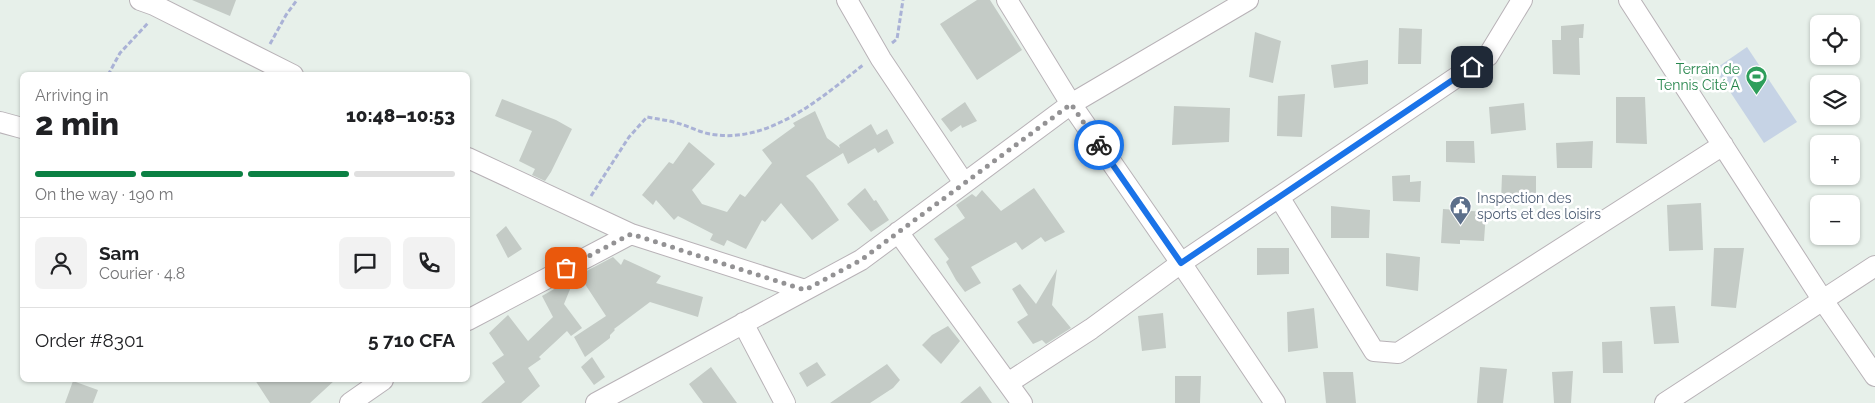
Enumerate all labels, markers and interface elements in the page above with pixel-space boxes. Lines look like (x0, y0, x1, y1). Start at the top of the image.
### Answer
map controls (1810, 15, 1860, 245)
button: locate (1810, 15, 1860, 65)
pin (1451, 46, 1493, 88)
icon: home (1458, 53, 1486, 81)
place label: Terrain de Tennis Cité A (1657, 61, 1741, 93)
sports icon: Terrain de Tennis Cité A (1744, 65, 1768, 96)
button: layers (1810, 75, 1860, 125)
text: Arriving in (35, 86, 109, 105)
text: 10:48–10:53 (346, 104, 455, 126)
text: 2 min (35, 105, 119, 142)
courier (1074, 120, 1124, 170)
icon: bike (1085, 131, 1113, 159)
button: + (1810, 135, 1860, 185)
text: On the way · 190 m (35, 185, 174, 204)
place label: Inspection des sports et des loisirs (1477, 190, 1601, 222)
public building icon: Inspection des sports et des loisirs (1449, 194, 1473, 225)
button: − (1810, 195, 1860, 245)
button: person (35, 237, 87, 289)
button: chat (339, 237, 391, 289)
button: phone (403, 237, 455, 289)
text: Sam (99, 242, 139, 264)
pin (545, 247, 587, 289)
icon: bag (552, 254, 580, 282)
text: Courier · 4.8 (99, 264, 185, 283)
text: Order #8301 (35, 329, 144, 351)
text: 5 710 CFA (368, 329, 455, 351)

